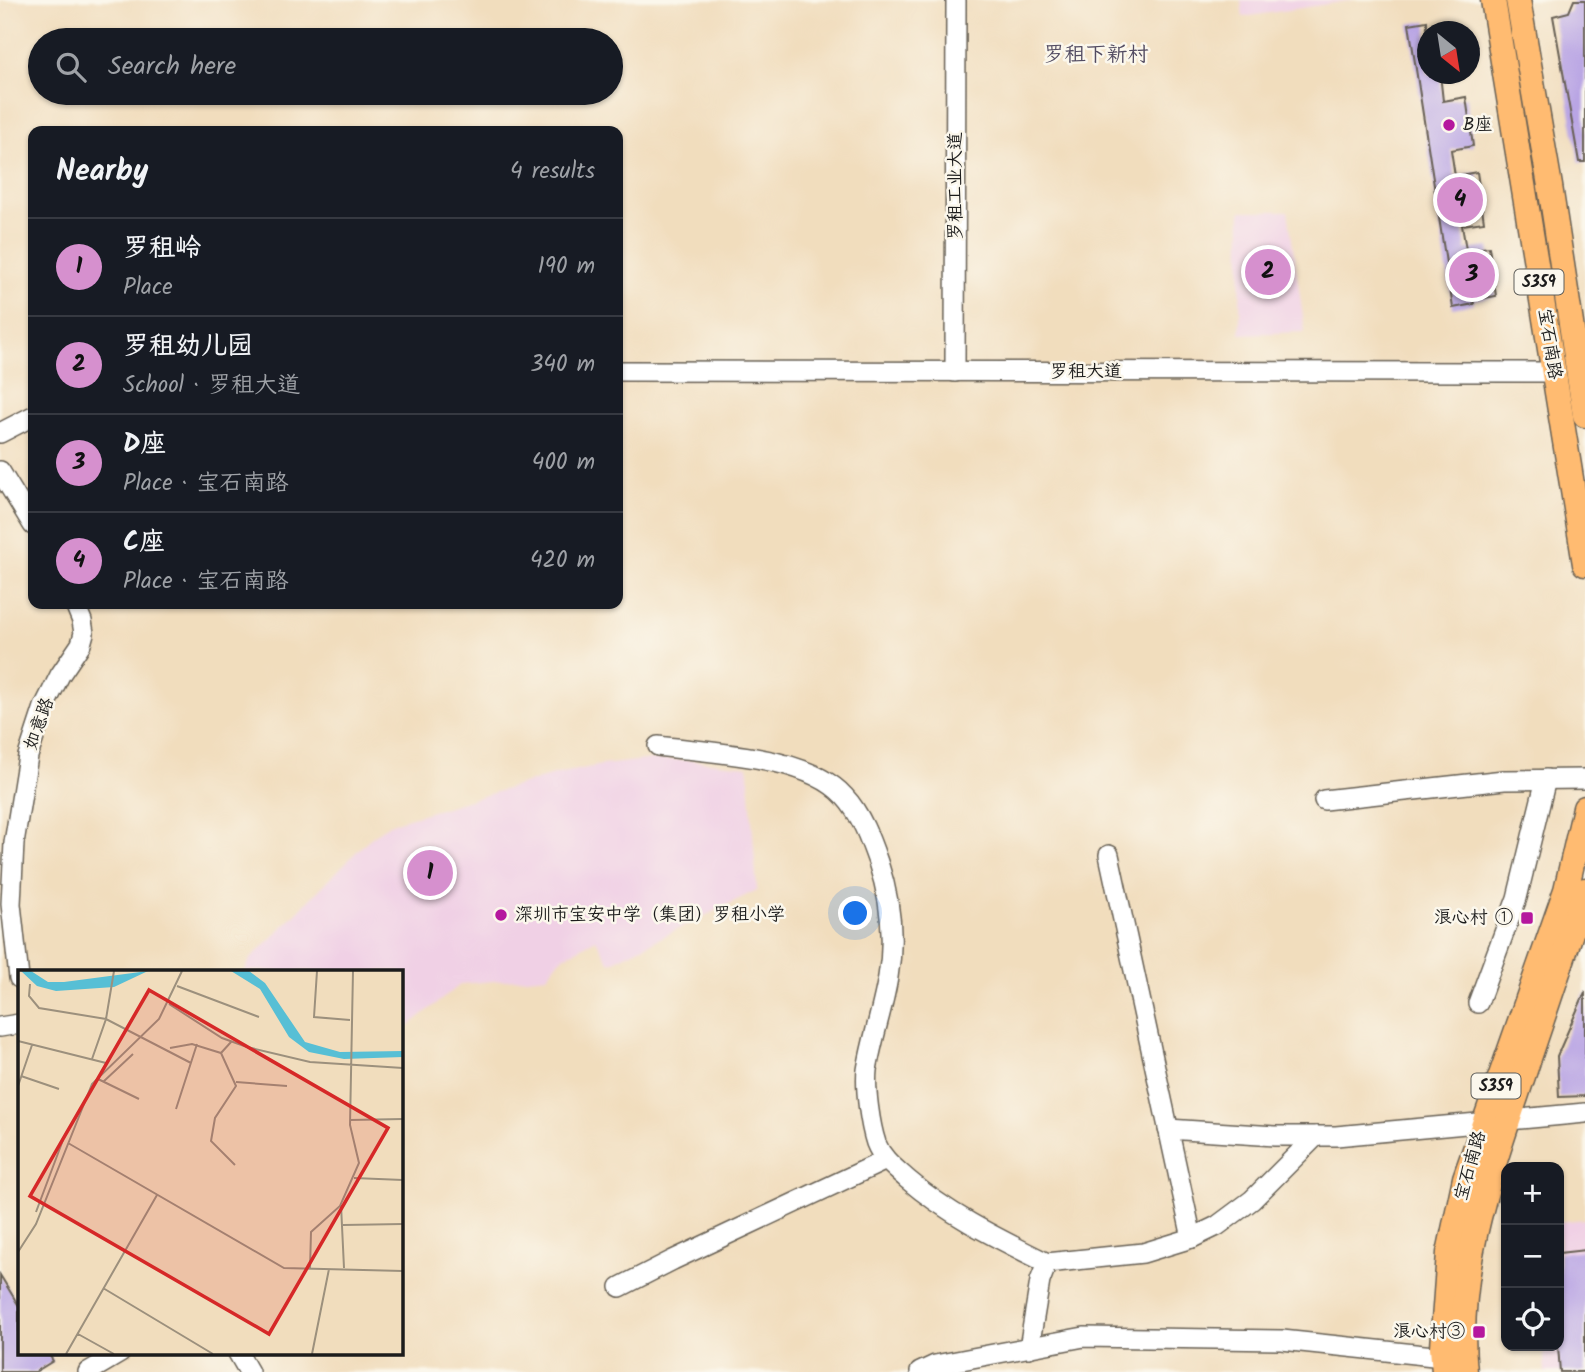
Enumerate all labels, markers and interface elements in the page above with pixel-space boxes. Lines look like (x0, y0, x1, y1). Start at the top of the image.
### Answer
north arrow (1417, 21, 1480, 84)
search box (28, 28, 623, 105)
district label: 罗租下新村 (1044, 39, 1149, 72)
text: Search here (108, 46, 236, 88)
icon: search (52, 48, 90, 86)
place label: B座 (1463, 111, 1492, 140)
marker: B座 (1441, 117, 1457, 133)
street label: 罗租工业大道 (942, 132, 971, 240)
text: Nearby (56, 148, 148, 196)
text: 4 results (510, 154, 595, 190)
pin: 4 (1437, 174, 1483, 226)
text: 罗租岭 (123, 228, 201, 270)
pin: 2 (1245, 246, 1291, 298)
text: 1 (76, 249, 82, 285)
text: 190 m (538, 249, 595, 285)
pin: 3 (1449, 249, 1495, 301)
text: Place (123, 270, 173, 306)
road number: S359 (1514, 270, 1564, 294)
street label: 宝石南路 (1529, 306, 1569, 382)
text: 罗租幼儿园 (123, 326, 253, 368)
text: 2 (72, 347, 86, 383)
text: 340 m (530, 347, 595, 383)
street label: 罗租大道 (1050, 358, 1122, 387)
text: School · 罗租大道 (123, 368, 300, 404)
text: D座 (123, 424, 166, 466)
text: 3 (73, 445, 85, 481)
text: 400 m (532, 445, 595, 481)
text: Place · 宝石南路 (123, 466, 288, 502)
text: C座 (123, 522, 165, 564)
text: 4 (73, 543, 85, 579)
text: 420 m (530, 543, 595, 579)
text: Place · 宝石南路 (123, 564, 288, 600)
street label: 如意路 (17, 694, 63, 754)
pin: 1 (407, 847, 453, 899)
your location (838, 896, 872, 930)
place label: 深圳市宝安中学（集团）罗租小学 (515, 901, 785, 930)
place label: 浪心村 ① (1434, 904, 1513, 933)
marker: 深圳市宝安中学（集团）罗租小学 (493, 907, 509, 923)
marker: 浪心村 ① (1519, 910, 1535, 926)
inset map (18, 970, 402, 1354)
road number: S359 (1472, 1074, 1520, 1098)
street label: 宝石南路 (1447, 1127, 1495, 1205)
map controls (1501, 1162, 1564, 1351)
button: + (1501, 1162, 1564, 1225)
button: − (1501, 1225, 1564, 1288)
button: locate (1501, 1288, 1564, 1351)
place label: 浪心村③ (1393, 1318, 1465, 1347)
marker: 浪心村③ (1471, 1324, 1487, 1340)

